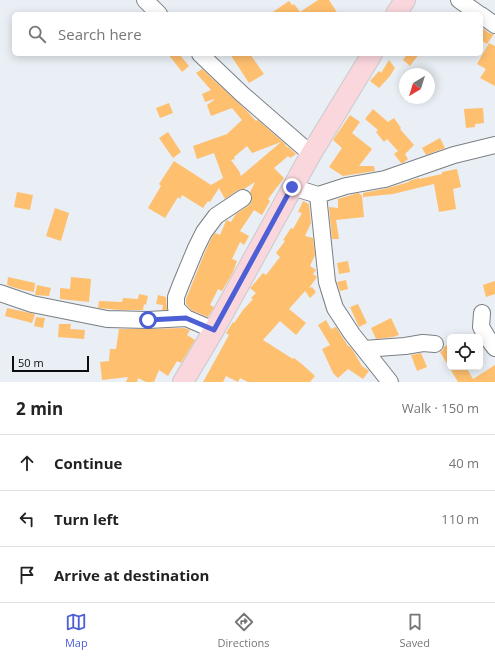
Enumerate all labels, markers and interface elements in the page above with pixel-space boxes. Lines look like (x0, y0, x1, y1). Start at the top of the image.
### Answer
search box (12, 12, 483, 56)
icon: search (26, 23, 48, 45)
text: Search here (58, 24, 142, 44)
north arrow (399, 68, 435, 104)
route end (283, 178, 301, 196)
route start (139, 311, 157, 329)
map controls (447, 334, 483, 370)
button: locate (447, 334, 483, 370)
scale bar (12, 354, 89, 373)
text: 50 m (18, 355, 44, 370)
text: 2 min (16, 397, 63, 420)
text: Walk · 150 m (402, 399, 479, 417)
icon: ahead (16, 452, 38, 474)
text: Continue (54, 453, 122, 473)
text: 40 m (449, 454, 479, 472)
icon: left (16, 508, 38, 530)
text: Turn left (54, 509, 119, 529)
text: 110 m (441, 510, 479, 528)
icon: arrive (16, 564, 38, 586)
text: Arrive at destination (54, 565, 209, 585)
tab: Map (65, 611, 88, 650)
tab: Directions (218, 611, 270, 650)
tab: Saved (399, 611, 430, 650)

